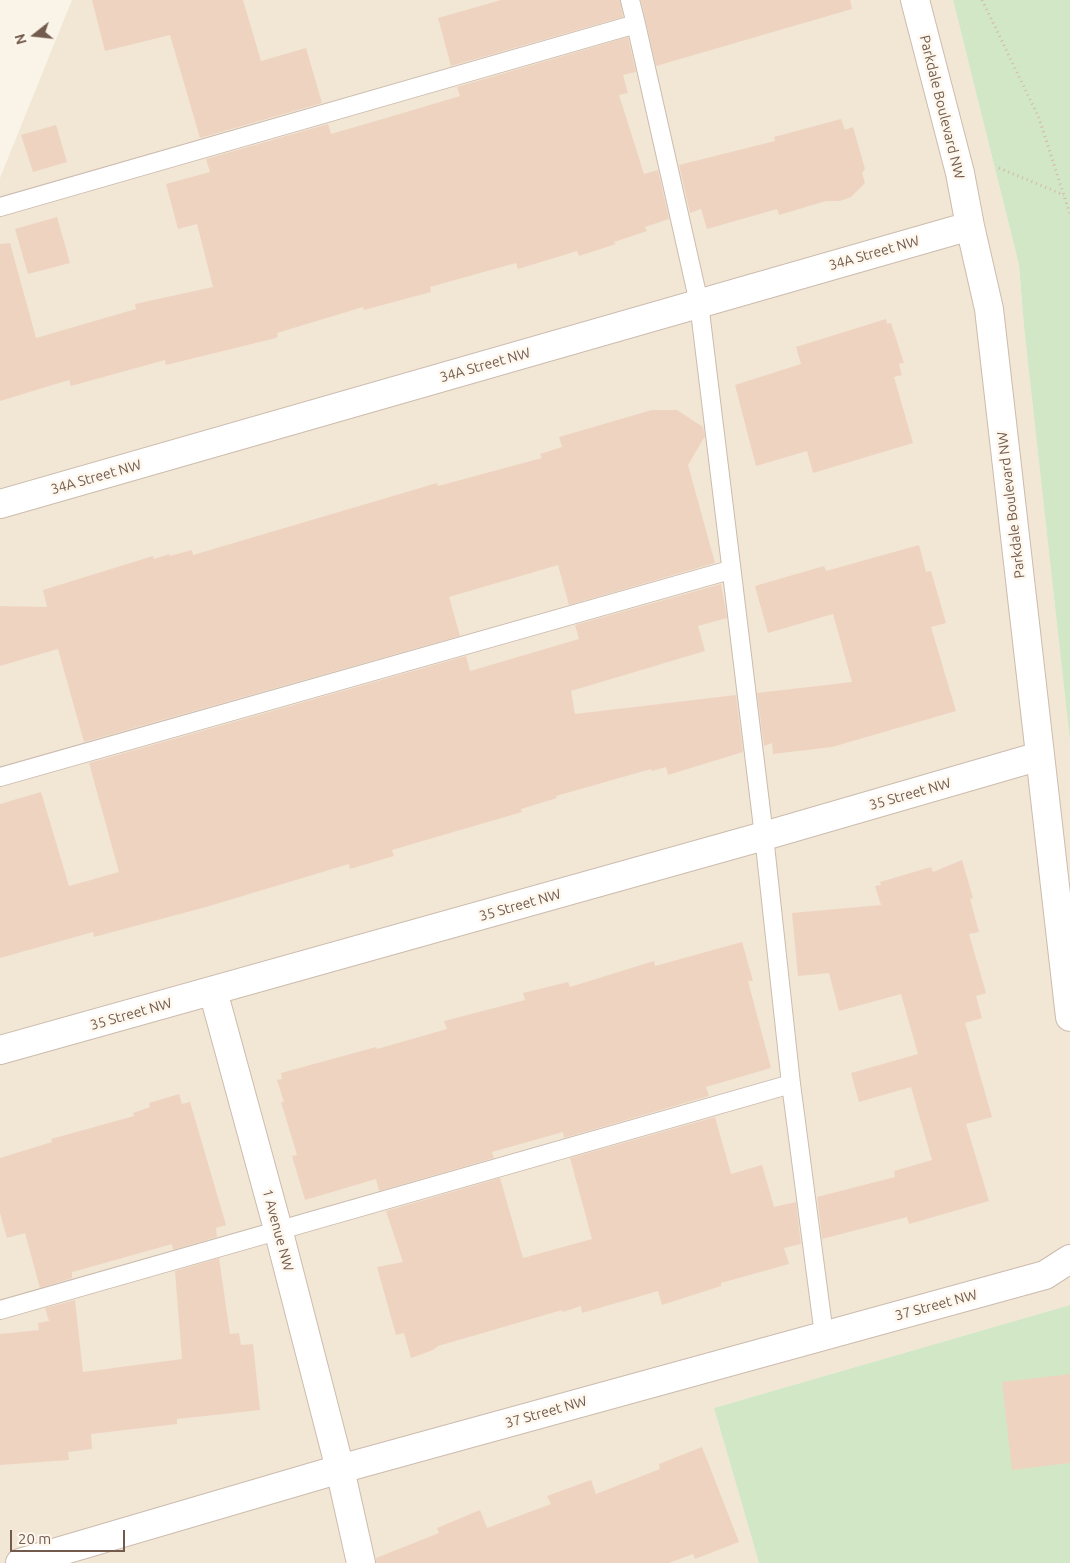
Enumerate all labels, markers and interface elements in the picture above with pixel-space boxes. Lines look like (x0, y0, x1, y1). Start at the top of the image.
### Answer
north arrow (10, 10, 60, 60)
text: N (11, 32, 30, 46)
street label: Parkdale Boulevard NW (916, 33, 968, 181)
street label: 34A Street NW (827, 232, 921, 274)
street label: 34A Street NW (438, 344, 532, 386)
street label: Parkdale Boulevard NW (994, 431, 1028, 579)
street label: 34A Street NW (49, 456, 143, 498)
street label: 35 Street NW (867, 774, 953, 814)
street label: 35 Street NW (477, 885, 563, 925)
street label: 35 Street NW (88, 994, 174, 1034)
street label: 1 Avenue NW (259, 1187, 297, 1273)
street label: 37 Street NW (893, 1286, 979, 1324)
street label: 37 Street NW (503, 1392, 589, 1432)
scale bar (12, 1520, 128, 1552)
text: 20 m (18, 1530, 51, 1547)

